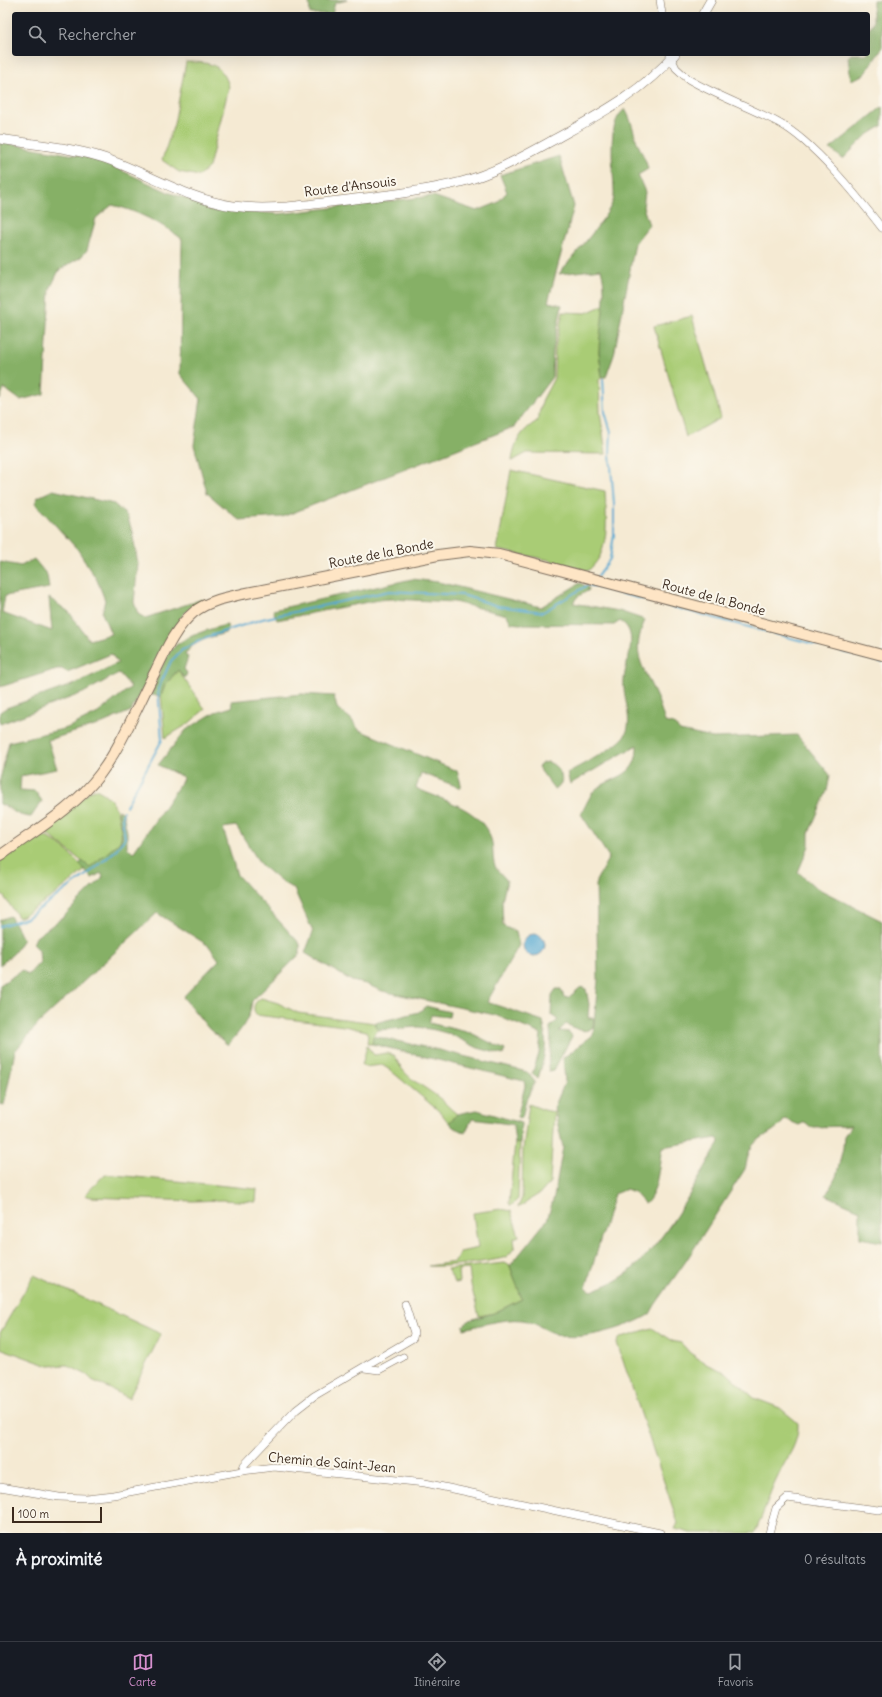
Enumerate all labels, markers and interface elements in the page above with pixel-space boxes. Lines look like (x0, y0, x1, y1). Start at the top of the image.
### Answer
search box (12, 12, 870, 56)
icon: search (26, 23, 48, 45)
text: Rechercher (58, 25, 136, 44)
street label: Route d'Ansouis (303, 172, 397, 201)
street label: Route de la Bonde (327, 535, 435, 572)
street label: Route de la Bonde (660, 575, 767, 619)
street label: Chemin de Saint-Jean (267, 1448, 397, 1477)
scale bar (12, 1505, 102, 1524)
text: 100 m (18, 1507, 49, 1521)
text: À proximité (16, 1548, 102, 1570)
text: 0 résultats (804, 1551, 866, 1568)
tab: Carte (129, 1651, 156, 1689)
tab: Itinéraire (414, 1651, 460, 1689)
tab: Favoris (718, 1651, 753, 1689)

